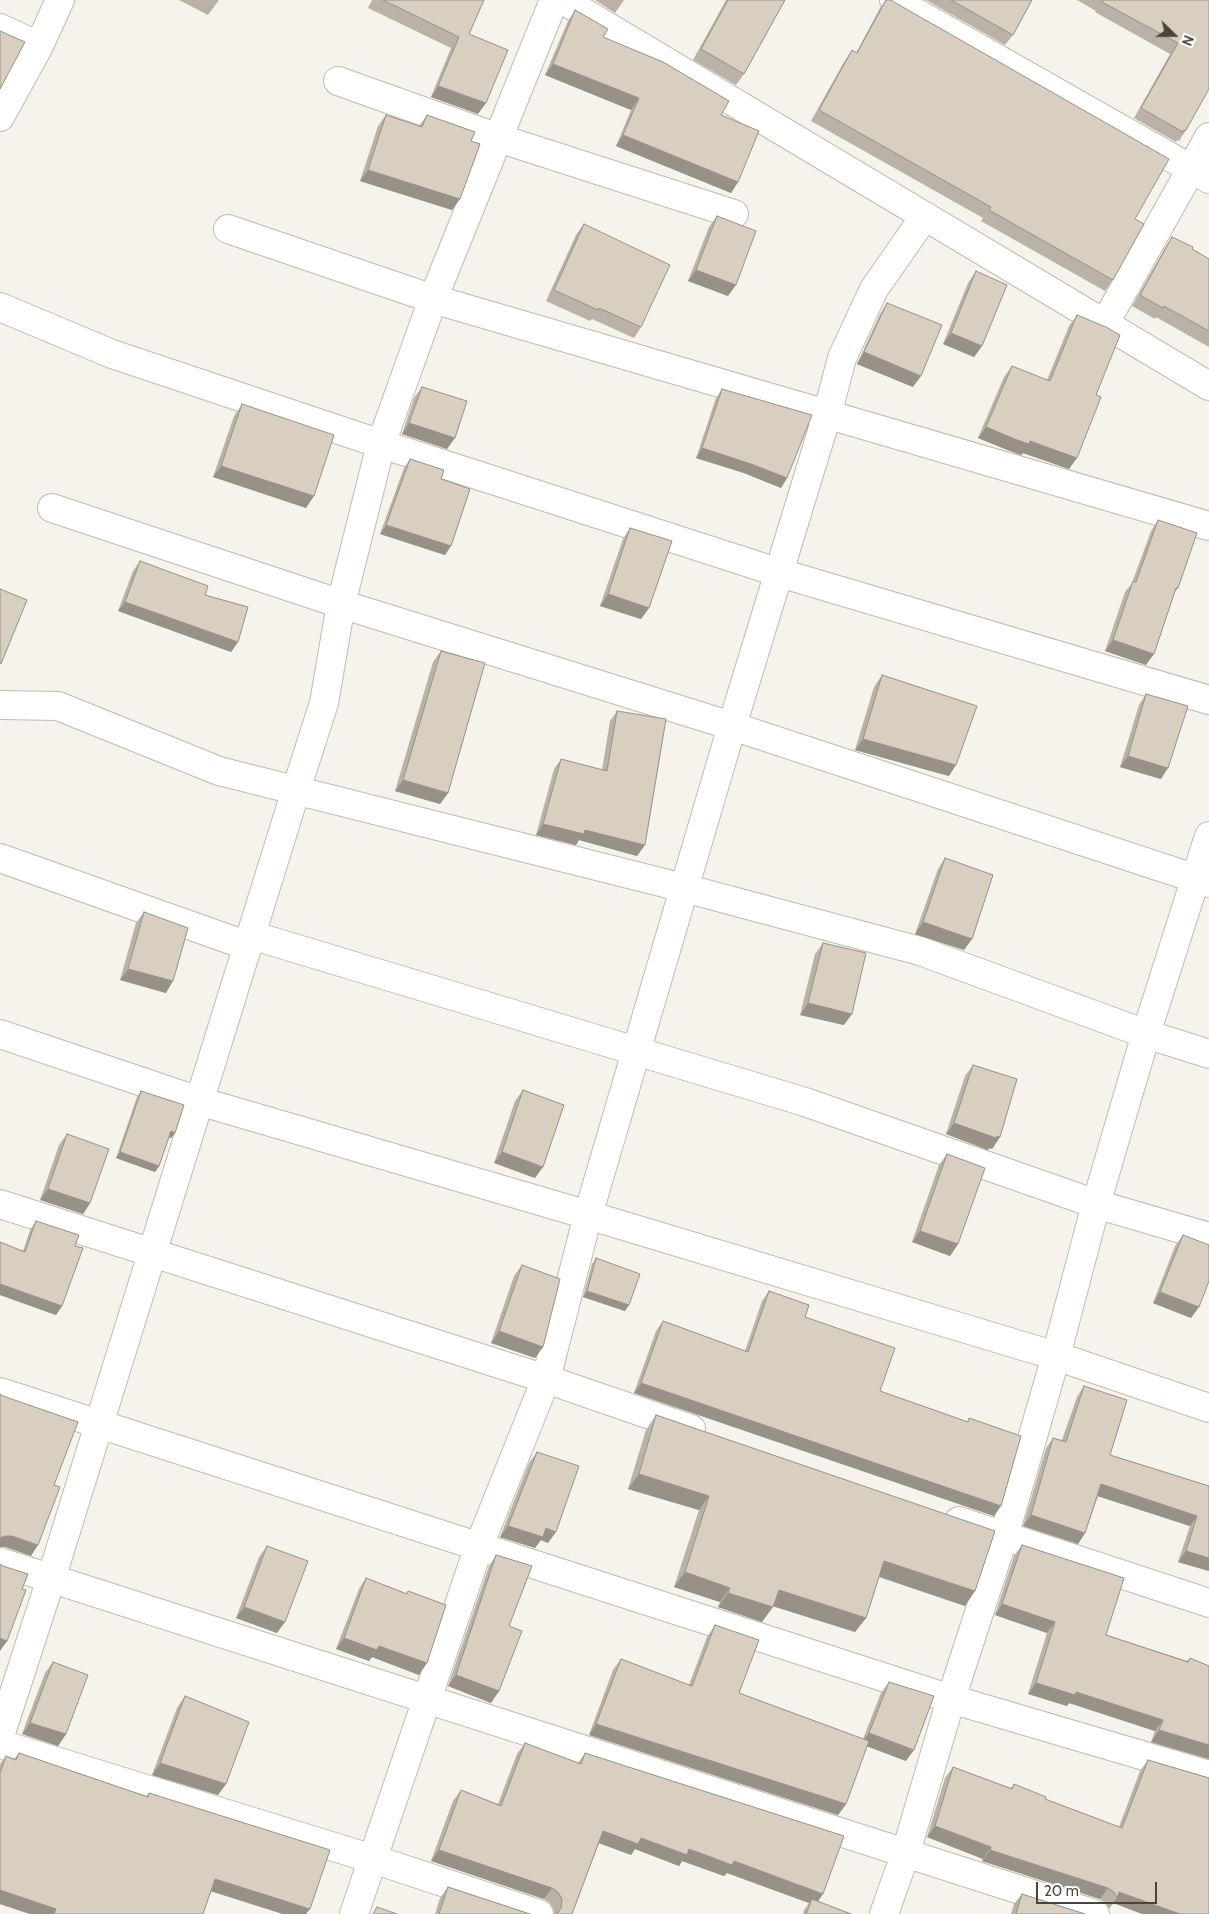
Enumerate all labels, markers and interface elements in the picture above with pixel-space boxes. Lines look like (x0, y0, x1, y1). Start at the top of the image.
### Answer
north arrow (1149, 10, 1199, 60)
text: N (1178, 33, 1198, 49)
scale bar (1039, 1872, 1160, 1904)
text: 20 m (1044, 1882, 1079, 1900)

